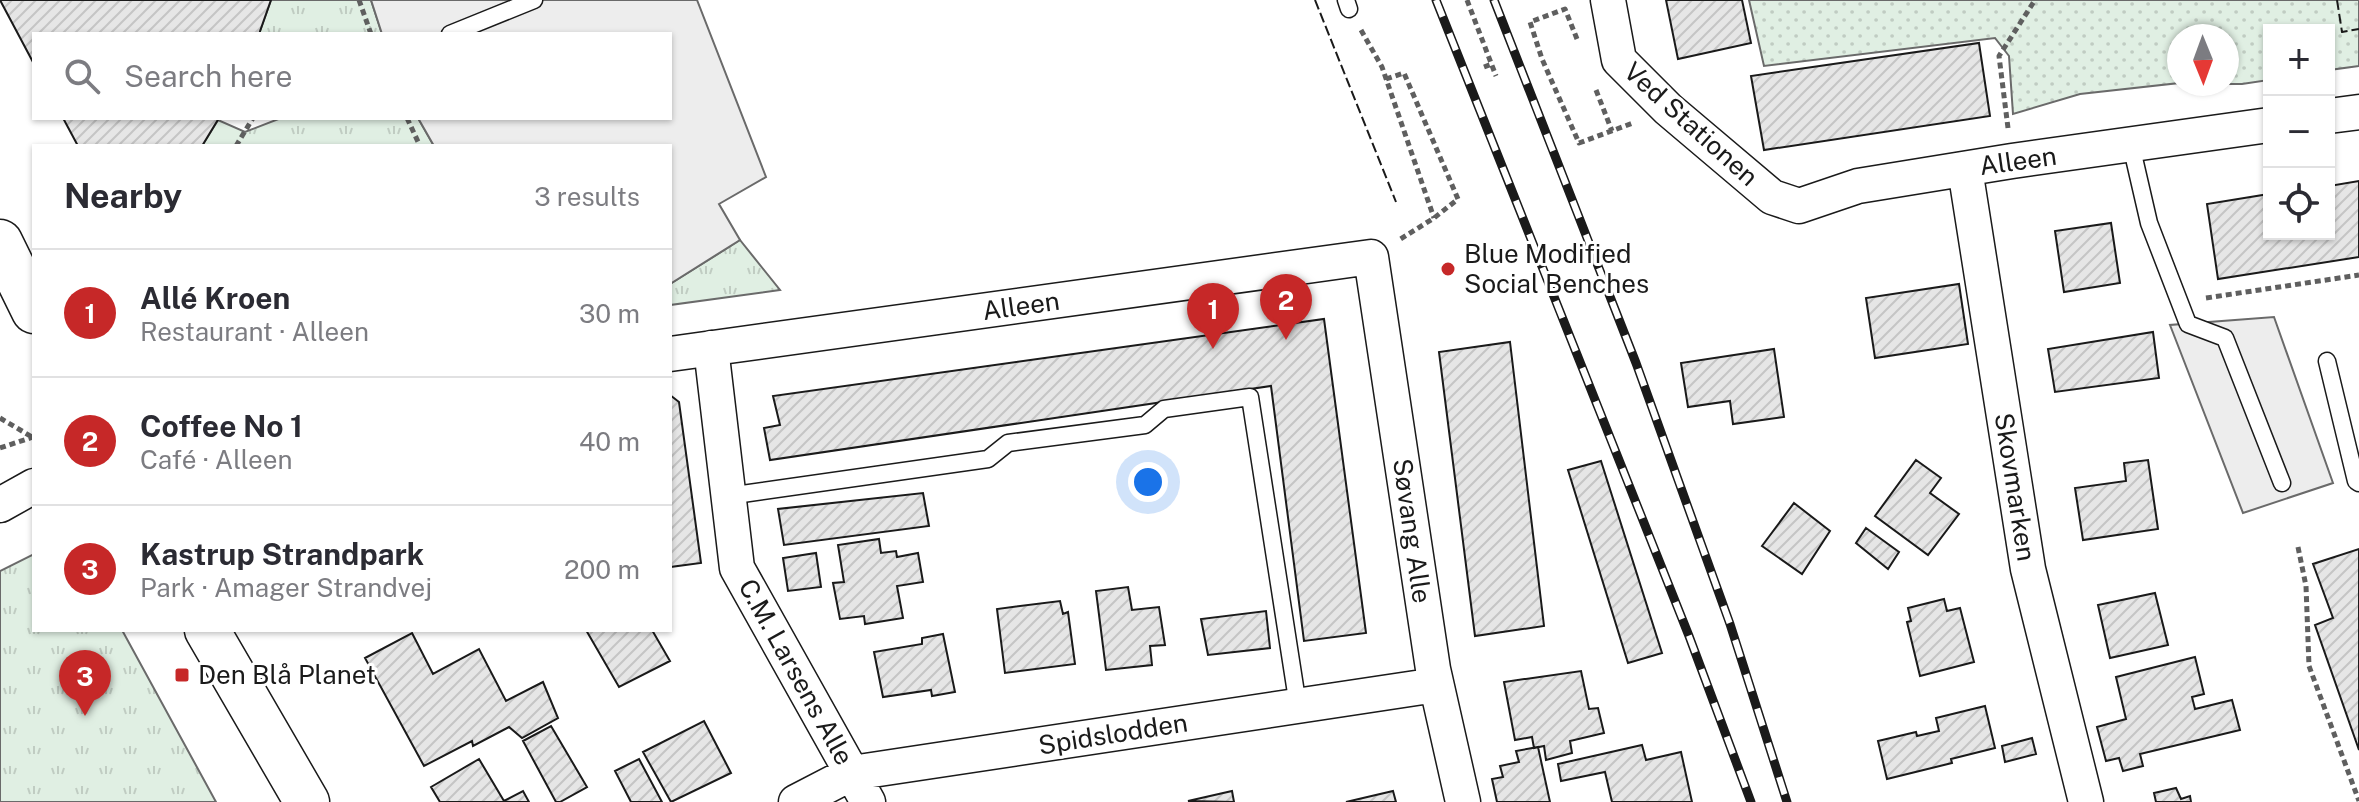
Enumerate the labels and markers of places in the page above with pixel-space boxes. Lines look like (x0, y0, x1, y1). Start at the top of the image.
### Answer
place label: Blue Modified Social Benches (1464, 238, 1649, 299)
marker: Blue Modified Social Benches (1439, 260, 1457, 278)
pin: 2 (1260, 274, 1312, 340)
pin: 1 (1187, 283, 1239, 349)
pin: 3 (59, 650, 111, 716)
place label: Den Blå Planet (198, 659, 376, 690)
marker: Den Blå Planet (173, 666, 191, 684)

